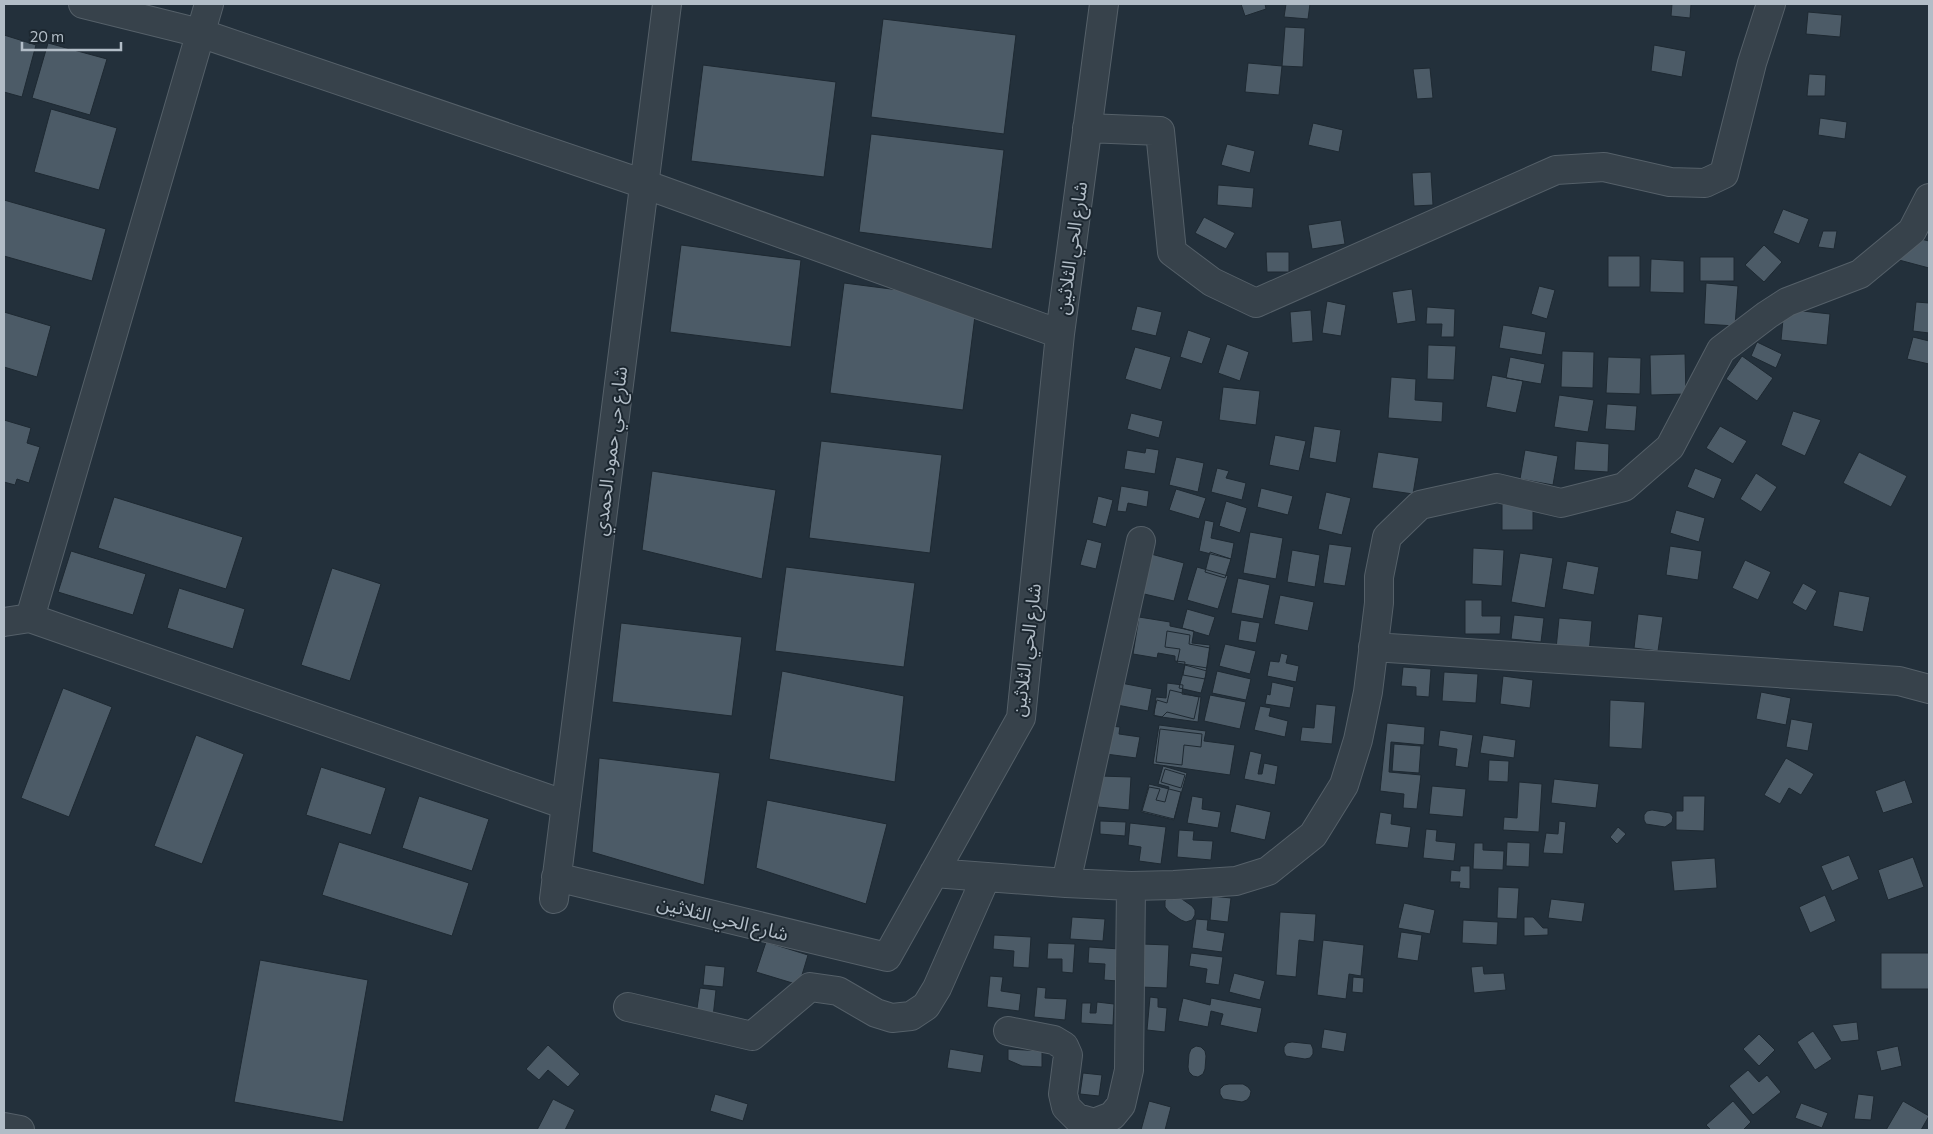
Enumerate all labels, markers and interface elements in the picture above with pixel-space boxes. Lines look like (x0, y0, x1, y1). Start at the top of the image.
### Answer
scale bar (22, 20, 121, 52)
text: 20 m (30, 27, 64, 45)
street label: شارع الحي الثلاثين (1050, 180, 1096, 317)
street label: شارع حي حمود الحمدي (588, 365, 636, 537)
street label: شارع الحي الثلاثين (1006, 582, 1049, 719)
street label: شارع الحي الثلاثين (654, 890, 791, 949)

